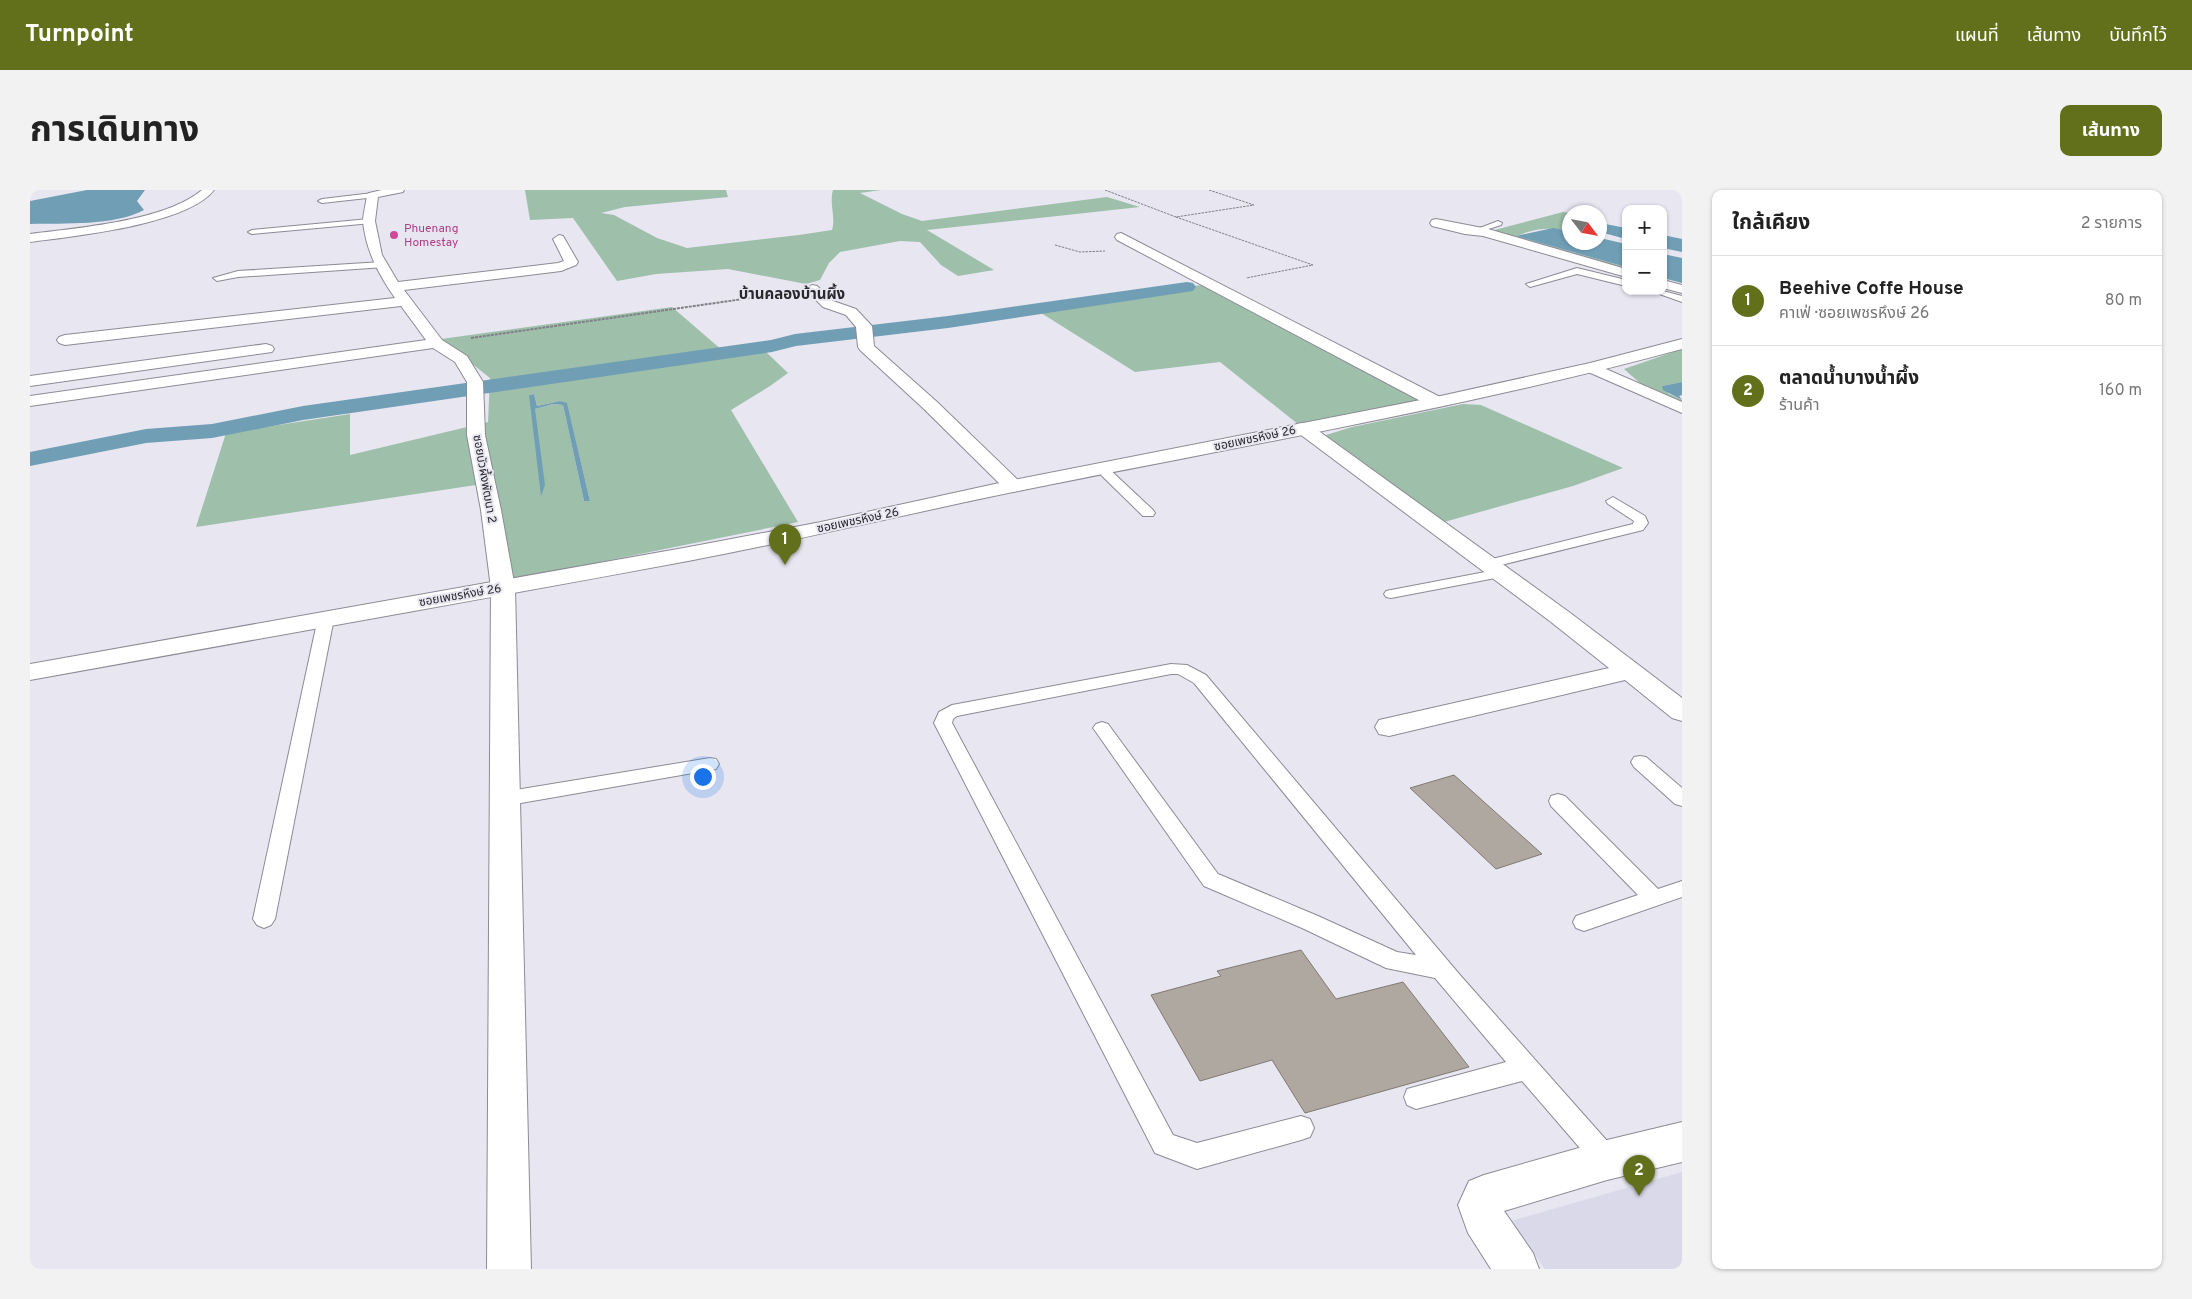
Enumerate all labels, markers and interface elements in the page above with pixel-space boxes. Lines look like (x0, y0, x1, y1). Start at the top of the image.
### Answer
text: Turnpoint (25, 20, 134, 50)
text: แผนที่ (1955, 25, 1999, 48)
text: เส้นทาง (2027, 25, 2081, 48)
text: บันทึกไว้ (2109, 25, 2167, 48)
button: เส้นทาง (2060, 105, 2162, 156)
text: การเดินทาง (30, 110, 199, 154)
north arrow (1562, 205, 1607, 250)
map controls (1622, 205, 1667, 295)
button: + (1622, 205, 1667, 250)
text: ใกล้เคียง (1732, 210, 1810, 237)
text: 2 รายการ (2081, 214, 2142, 234)
place label: Phuenang Homestay (404, 221, 459, 251)
marker: Phuenang Homestay (388, 229, 400, 241)
button: − (1622, 250, 1667, 295)
text: Beehive Coffe House (1779, 277, 1964, 301)
district label: บ้านคลองบ้านผึ้ง (739, 283, 845, 305)
text: 1 (1745, 291, 1751, 311)
text: 80 m (2105, 291, 2142, 311)
text: คาเฟ่ · ซอยเพชรหึงษ์ 26 (1779, 304, 1929, 324)
text: ตลาดน้ำบางน้ำผึ้ง (1779, 367, 1919, 391)
text: 2 (1743, 381, 1753, 401)
text: 160 m (2099, 381, 2142, 401)
text: ร้านค้า (1779, 396, 1819, 416)
street label: ซอยเพชรหึงษ์ 26 (1213, 422, 1298, 455)
street label: ซอยบัวผึ้งพัฒนา 2 (468, 433, 502, 525)
street label: ซอยเพชรหึงษ์ 26 (816, 504, 901, 537)
pin: 1 (769, 524, 801, 565)
street label: ซอยเพชรหึงษ์ 26 (418, 581, 503, 611)
your location (690, 764, 716, 790)
pin: 2 (1623, 1155, 1655, 1196)

